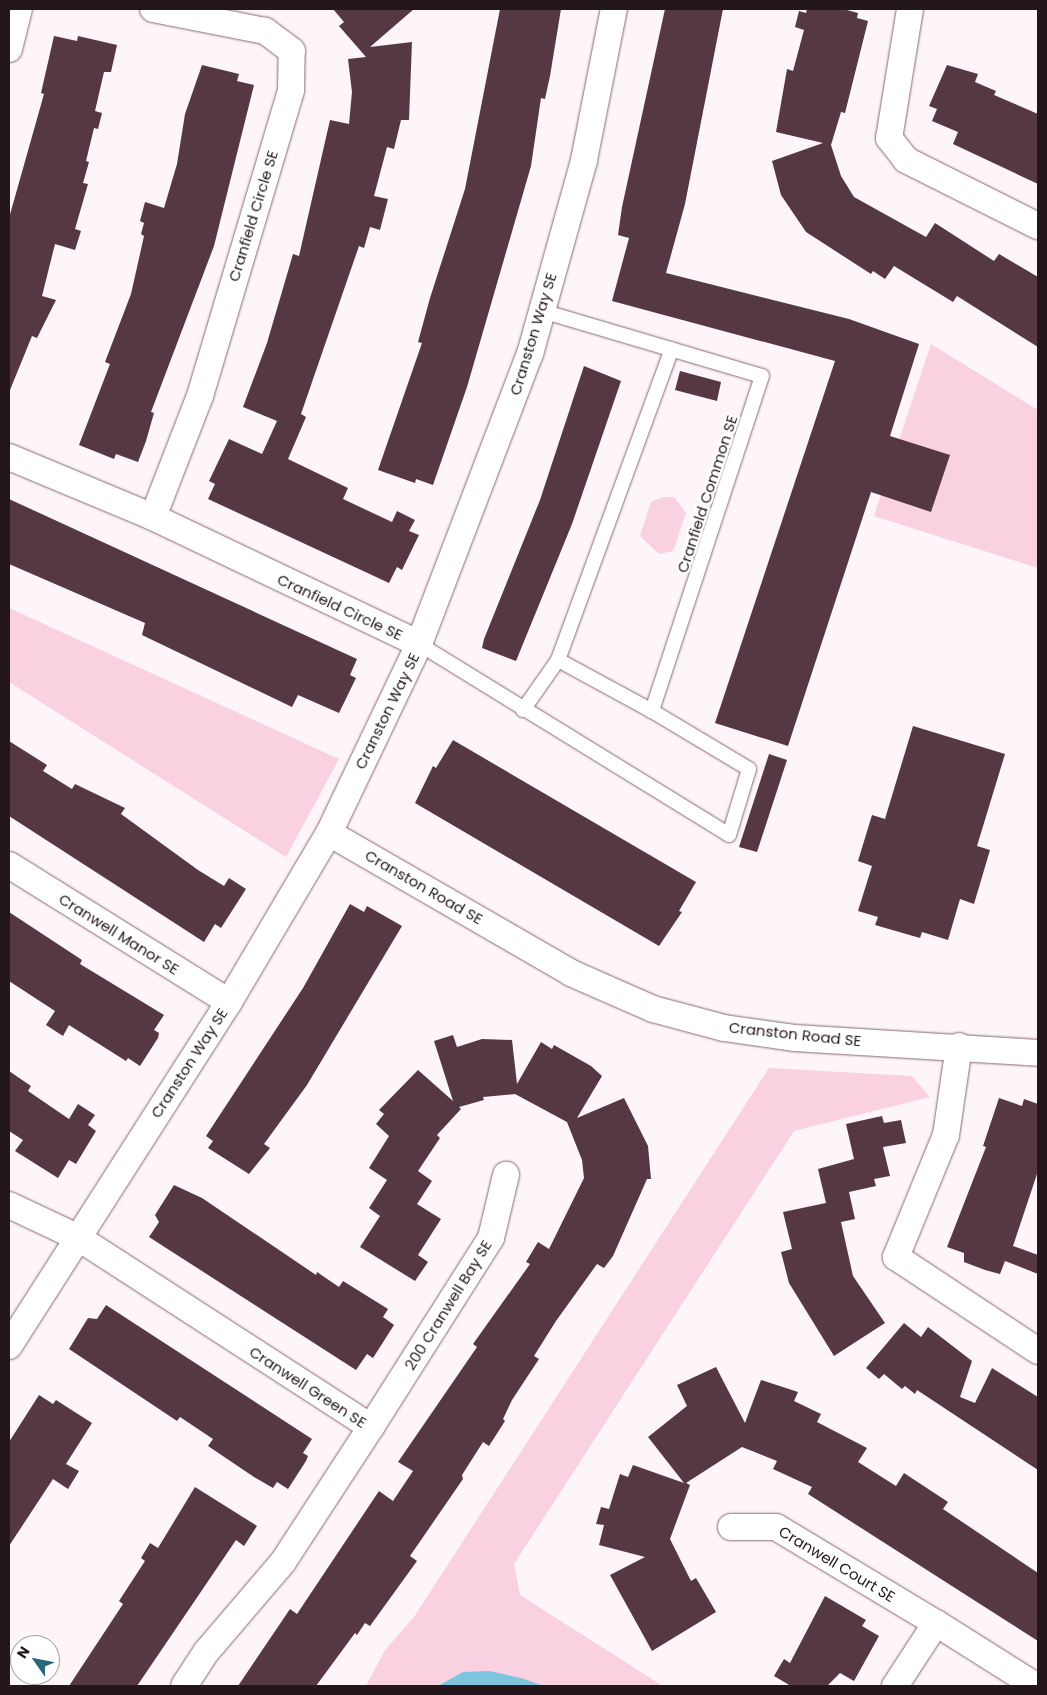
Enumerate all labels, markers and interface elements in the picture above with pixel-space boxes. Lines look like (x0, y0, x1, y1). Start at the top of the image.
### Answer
street label: Cranfield Circle SE (224, 148, 282, 284)
street label: Cranston Way SE (506, 271, 560, 397)
street label: Cranfield Common SE (673, 413, 741, 575)
street label: Cranfield Circle SE (275, 570, 405, 644)
street label: Cranston Way SE (351, 650, 423, 772)
street label: Cranston Road SE (362, 846, 486, 928)
street label: Cranwell Manor SE (56, 890, 182, 978)
street label: Cranston Way SE (147, 1005, 231, 1121)
street label: Cranston Road SE (728, 1018, 862, 1050)
street label: 200 Cranwell Bay SE (401, 1237, 495, 1373)
street label: Cranwell Green SE (246, 1342, 370, 1432)
street label: Cranwell Court SE (776, 1522, 898, 1606)
north arrow (10, 1635, 60, 1685)
text: N (12, 1643, 35, 1662)

